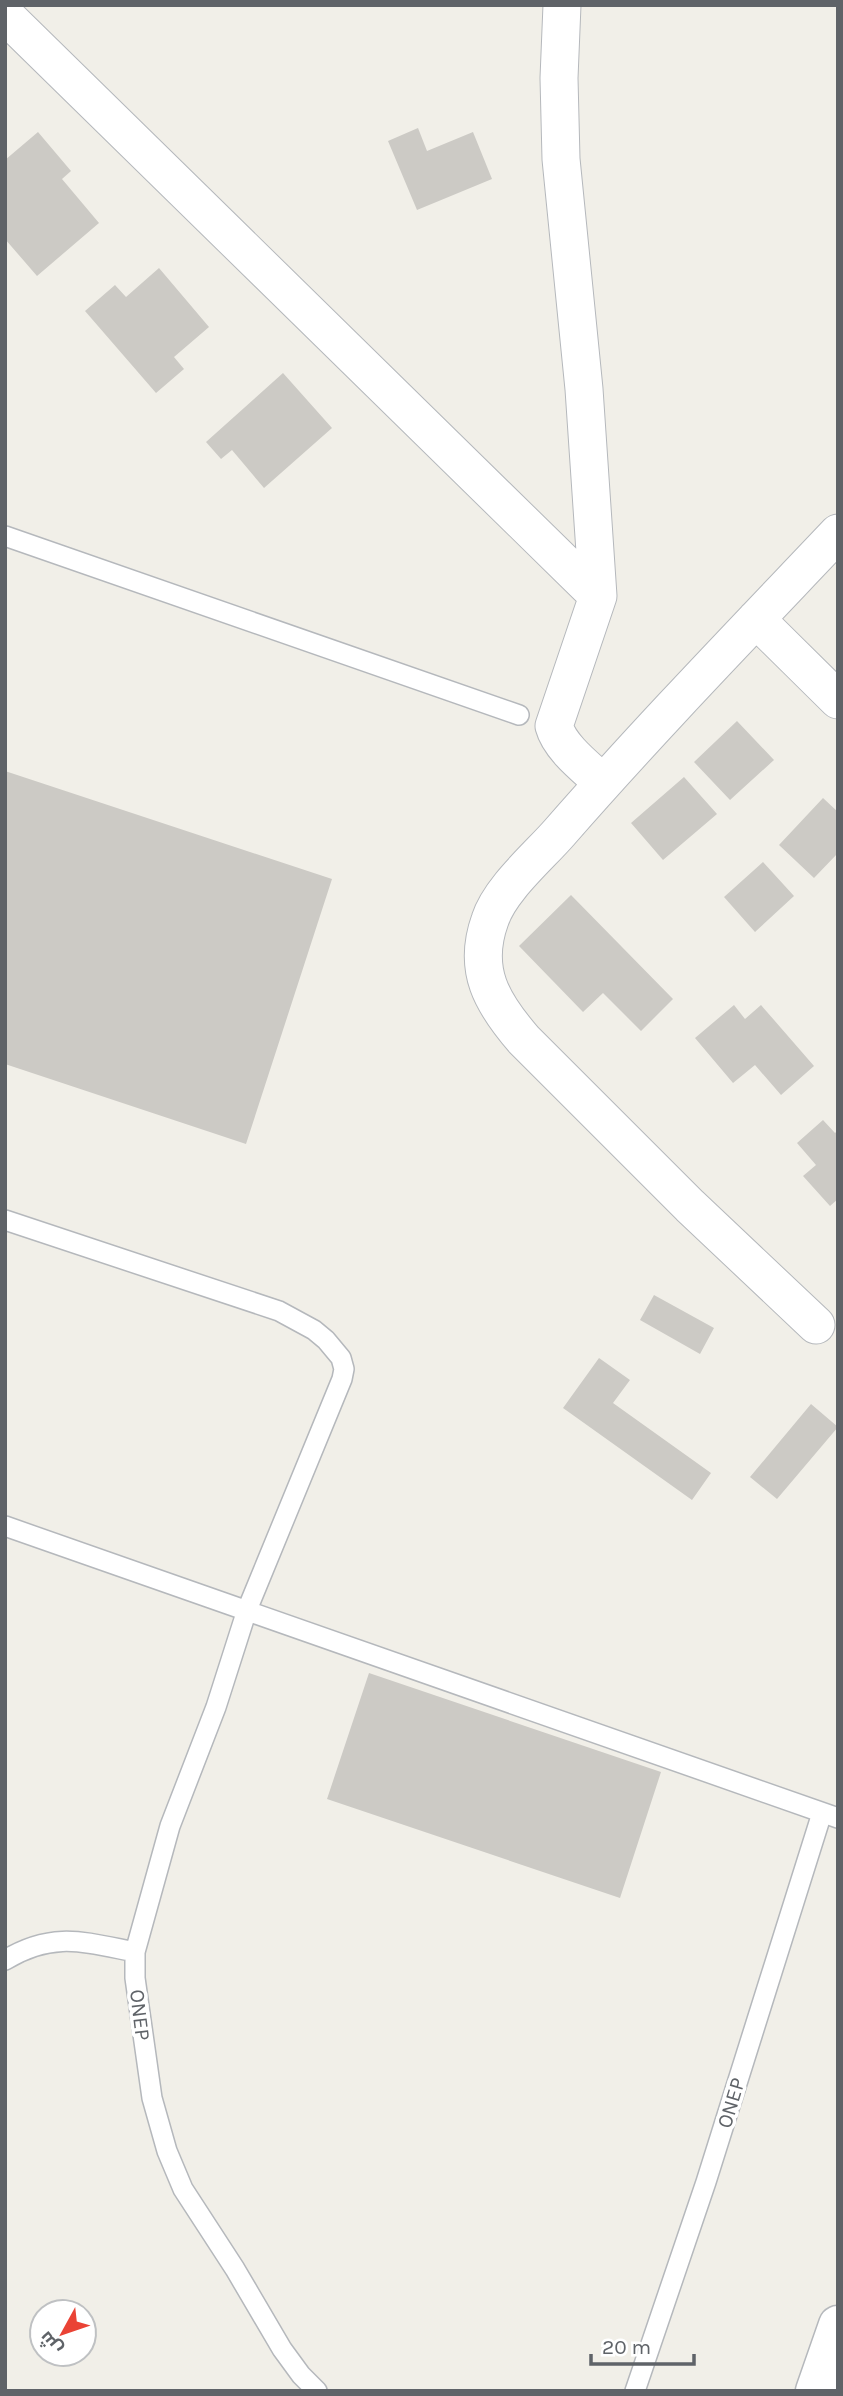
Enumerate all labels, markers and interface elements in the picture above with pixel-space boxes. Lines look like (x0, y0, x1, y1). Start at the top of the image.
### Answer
street label: ONEP (125, 1988, 155, 2042)
street label: ONEP (712, 2075, 750, 2131)
north arrow (28, 2298, 98, 2368)
scale bar (591, 2322, 694, 2366)
text: ش (34, 2327, 67, 2360)
text: 20 m (602, 2335, 651, 2359)

